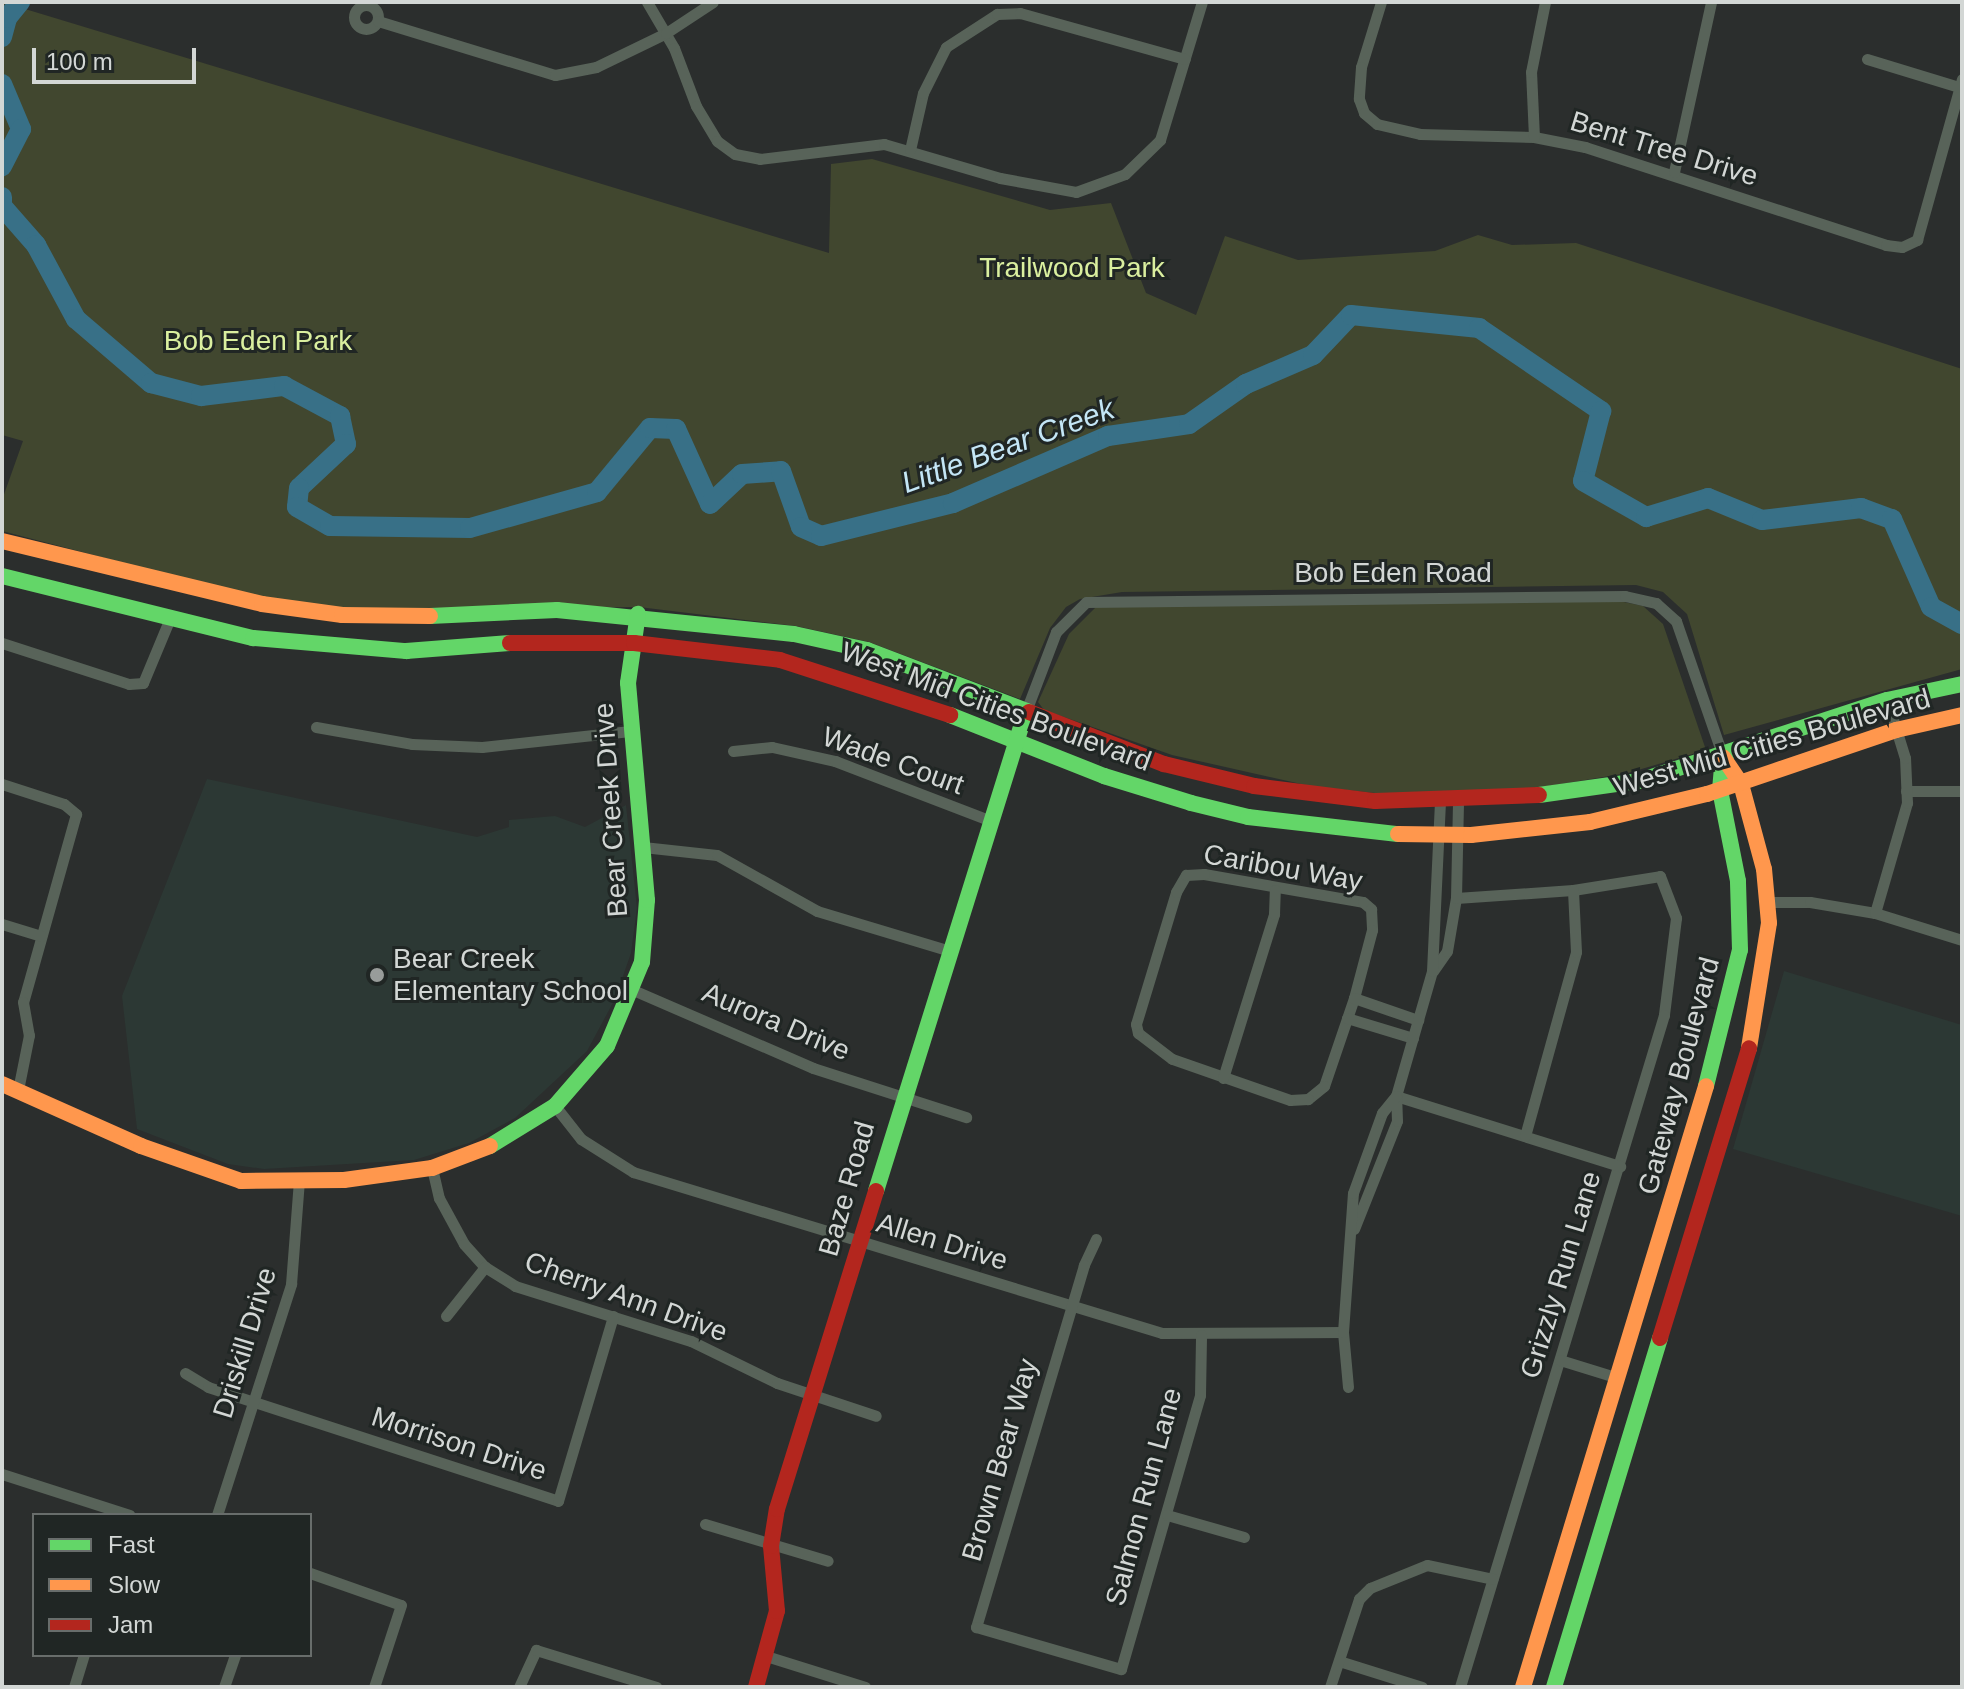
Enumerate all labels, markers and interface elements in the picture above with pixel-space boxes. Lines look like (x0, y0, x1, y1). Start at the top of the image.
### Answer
scale bar (36, 32, 200, 82)
text: 100 m (46, 48, 113, 75)
street label: Bent Tree Drive (1566, 104, 1762, 194)
park label: Trailwood Park (979, 251, 1165, 285)
park label: Bob Eden Park (164, 324, 352, 358)
water label: Little Bear Creek (897, 391, 1119, 501)
street label: Bob Eden Road (1294, 556, 1492, 590)
street label: West Mid Cities Boulevard (836, 635, 1156, 779)
street label: West Mid Cities Boulevard (1610, 682, 1934, 804)
street label: Bear Creek Drive (587, 702, 635, 918)
street label: Wade Court (818, 720, 968, 802)
street label: Caribou Way (1201, 837, 1365, 899)
place label: Bear Creek Elementary School (393, 942, 628, 1008)
street label: Gateway Boulevard (1631, 954, 1727, 1198)
marker: Bear Creek Elementary School (368, 966, 386, 984)
street label: Aurora Drive (697, 976, 855, 1068)
street label: Baze Road (812, 1118, 882, 1260)
street label: Grizzly Run Lane (1514, 1167, 1608, 1383)
street label: Allen Drive (872, 1206, 1012, 1278)
street label: Cherry Ann Drive (519, 1244, 733, 1350)
street label: Driskill Drive (206, 1264, 284, 1422)
street label: Brown Bear Way (955, 1355, 1045, 1565)
street label: Salmon Run Lane (1099, 1384, 1189, 1610)
street label: Morrison Drive (367, 1400, 551, 1488)
legend (32, 1513, 312, 1657)
text: Fast (108, 1531, 155, 1558)
text: Slow (108, 1571, 160, 1598)
text: Jam (108, 1611, 153, 1638)

